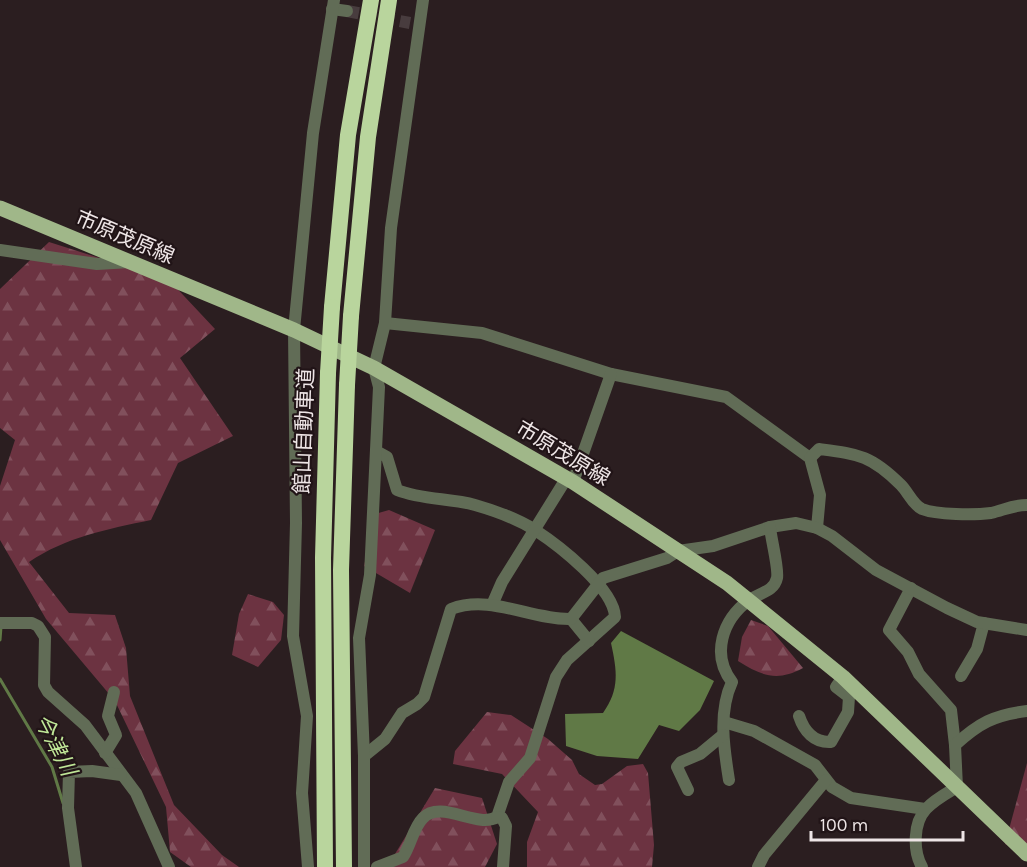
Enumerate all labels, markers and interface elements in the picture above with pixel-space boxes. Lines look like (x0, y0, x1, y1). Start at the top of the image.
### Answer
street label: 市原茂原線 (72, 205, 178, 269)
street label: 館山自動車道 (290, 368, 318, 494)
street label: 市原茂原線 (512, 416, 614, 490)
water label: 今津川 (28, 710, 82, 782)
scale bar (811, 804, 962, 842)
text: 100 m (820, 814, 868, 836)

